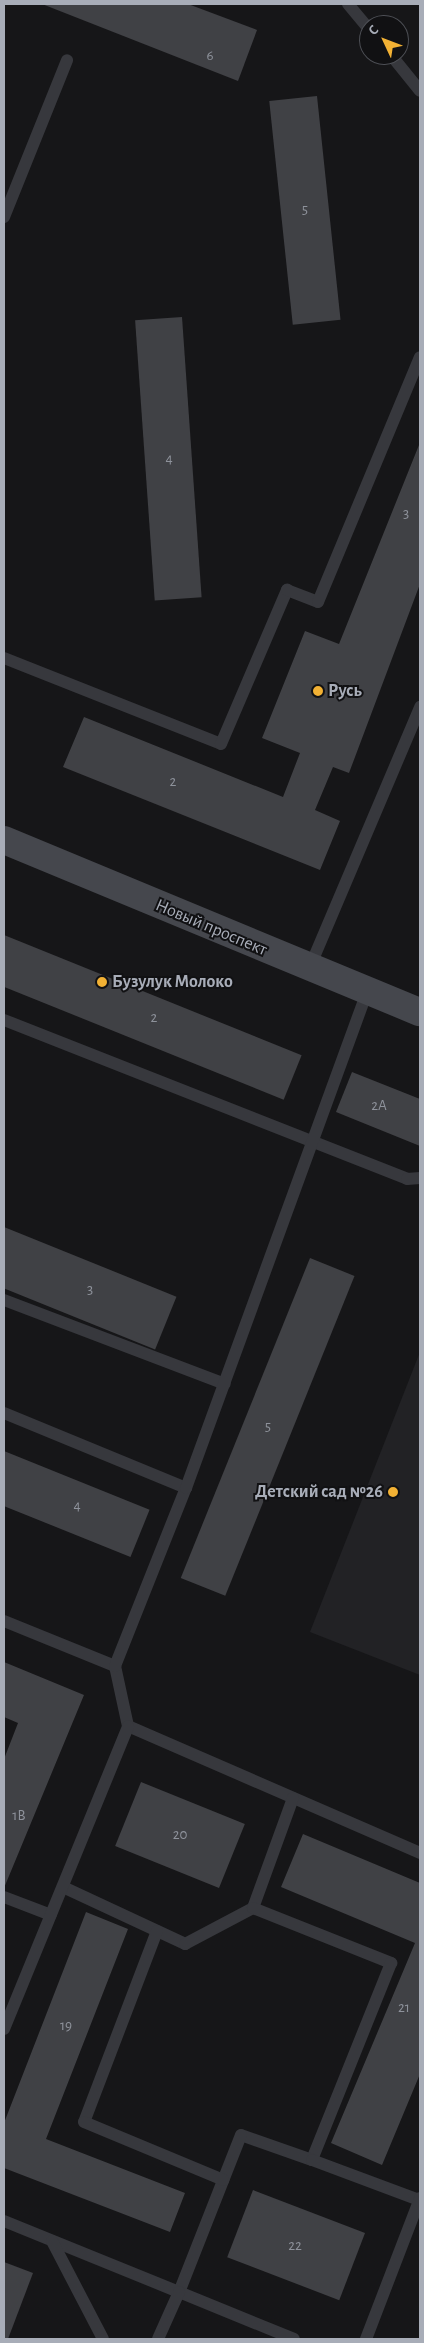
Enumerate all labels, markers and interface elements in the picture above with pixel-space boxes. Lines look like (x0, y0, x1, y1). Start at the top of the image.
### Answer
north arrow (359, 15, 409, 65)
text: С (366, 23, 382, 38)
house number: 6 (206, 47, 214, 65)
house number: 5 (302, 201, 308, 219)
house number: 4 (165, 450, 173, 468)
house number: 3 (403, 505, 409, 523)
place label: Русь (328, 680, 362, 702)
marker: Русь (312, 685, 324, 697)
house number: 2 (170, 773, 176, 791)
street label: Новый проспект (152, 895, 270, 961)
place label: Бузулук Молоко (112, 971, 233, 993)
marker: Бузулук Молоко (96, 976, 108, 988)
house number: 2 (151, 1009, 157, 1027)
house number: 2А (371, 1097, 387, 1115)
house number: 3 (87, 1281, 93, 1299)
house number: 5 (265, 1418, 271, 1436)
place label: Детский сад №26 (255, 1481, 383, 1503)
marker: Детский сад №26 (387, 1486, 399, 1498)
house number: 4 (73, 1497, 81, 1515)
house number: 1В (12, 1807, 26, 1825)
house number: 20 (173, 1826, 187, 1844)
house number: 21 (398, 1999, 410, 2017)
house number: 19 (60, 2017, 72, 2035)
house number: 22 (288, 2237, 302, 2255)

